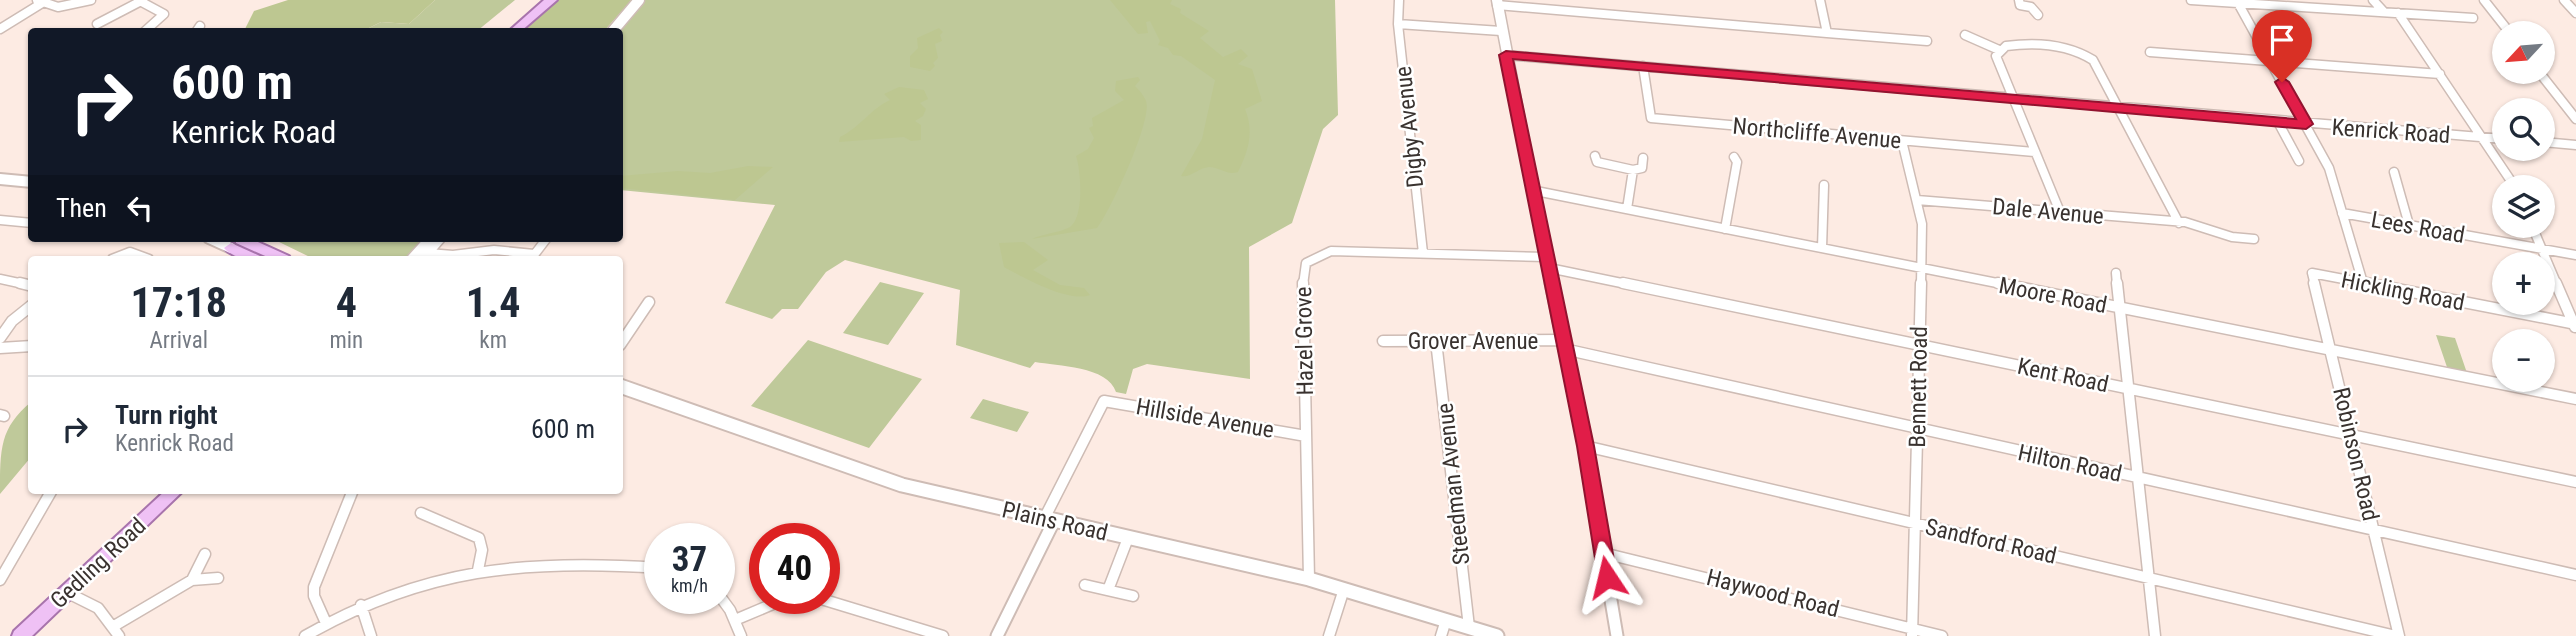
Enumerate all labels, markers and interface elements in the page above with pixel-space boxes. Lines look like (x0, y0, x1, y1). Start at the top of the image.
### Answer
pin (2252, 10, 2312, 82)
icon: arrive (2263, 21, 2301, 59)
north arrow (2492, 21, 2555, 84)
map controls (2492, 21, 2555, 392)
text: 600 m (171, 54, 293, 111)
icon: right (56, 56, 147, 147)
street label: Digby Avenue (1390, 65, 1429, 189)
button: search (2492, 98, 2555, 161)
text: Kenrick Road (171, 113, 336, 151)
street label: Northcliffe Avenue (1732, 113, 1902, 154)
street label: Kenrick Road (2331, 114, 2451, 149)
button: layers (2492, 175, 2555, 238)
icon: left (121, 189, 159, 227)
text: Then (56, 193, 107, 223)
street label: Dale Avenue (1991, 193, 2105, 230)
street label: Lees Road (2369, 206, 2467, 249)
button: + (2492, 252, 2555, 315)
street label: Hickling Road (2339, 266, 2467, 317)
street label: Moore Road (1997, 272, 2109, 319)
text: 17:18 (131, 278, 227, 327)
text: 4 (336, 278, 357, 327)
text: 1.4 (466, 278, 520, 327)
street label: Hazel Grove (1290, 286, 1319, 396)
street label: Bennett Road (1904, 326, 1933, 448)
text: Arrival (149, 327, 208, 354)
text: min (329, 327, 363, 354)
text: km (479, 327, 507, 354)
street label: Grover Avenue (1408, 328, 1538, 355)
button: − (2492, 329, 2555, 392)
street label: Kent Road (2015, 353, 2111, 398)
street label: Robinson Road (2327, 385, 2384, 523)
street label: Hillside Avenue (1134, 393, 1276, 444)
text: Turn right (115, 400, 217, 430)
street label: Steedman Avenue (1432, 402, 1475, 566)
icon: right (56, 410, 94, 448)
text: 600 m (531, 414, 595, 444)
text: Kenrick Road (115, 430, 234, 457)
street label: Hilton Road (2015, 439, 2124, 488)
street label: Plains Road (1000, 496, 1110, 547)
street label: Gedling Road (45, 512, 152, 614)
street label: Sandford Road (1923, 513, 2059, 570)
speed limit sign: 40 (749, 523, 840, 614)
text: 37 (672, 539, 707, 580)
position arrow (1570, 540, 1644, 614)
street label: Haywood Road (1704, 564, 1842, 623)
text: km/h (671, 575, 708, 596)

